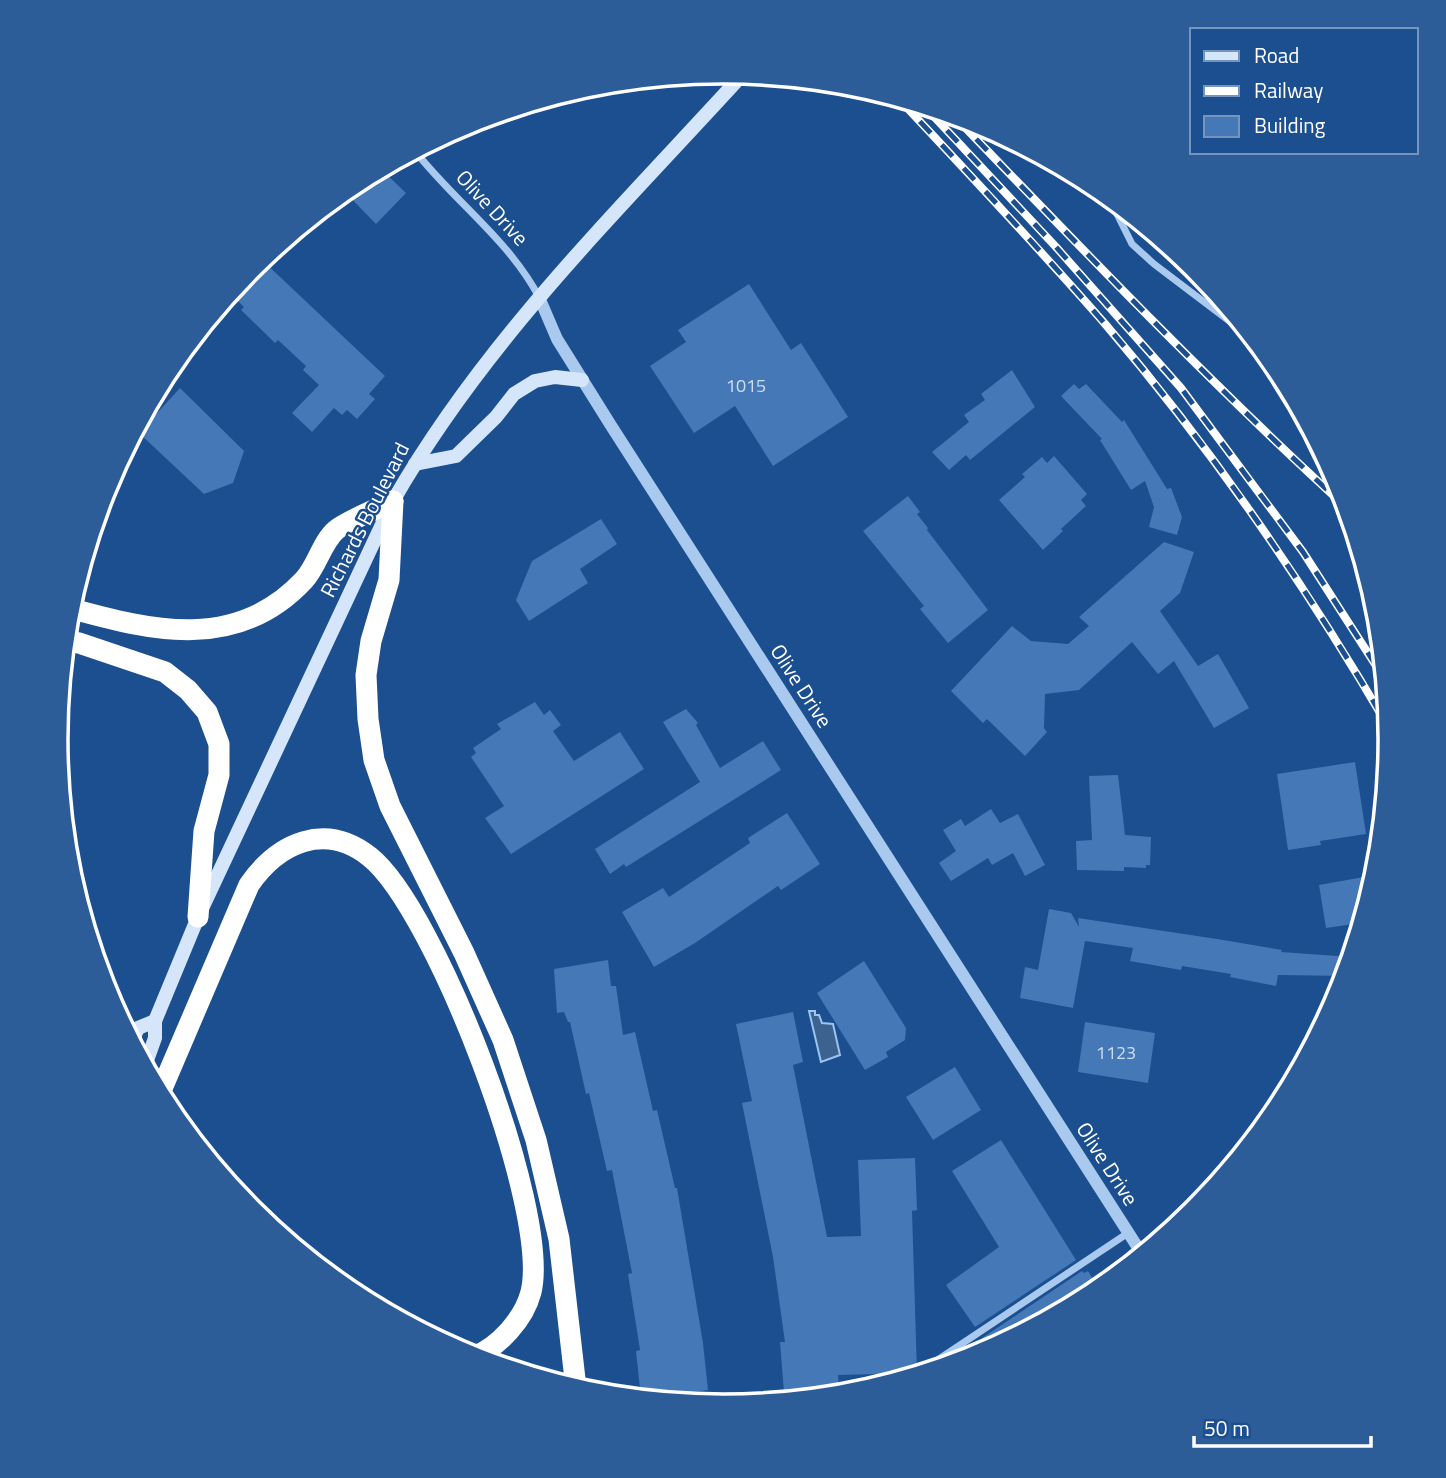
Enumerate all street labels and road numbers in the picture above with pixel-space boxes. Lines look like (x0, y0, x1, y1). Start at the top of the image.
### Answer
street label: Olive Drive (449, 162, 537, 253)
street label: Richards Boulevard (311, 437, 417, 603)
street label: Olive Drive (763, 637, 841, 734)
street label: Olive Drive (1069, 1115, 1147, 1212)

